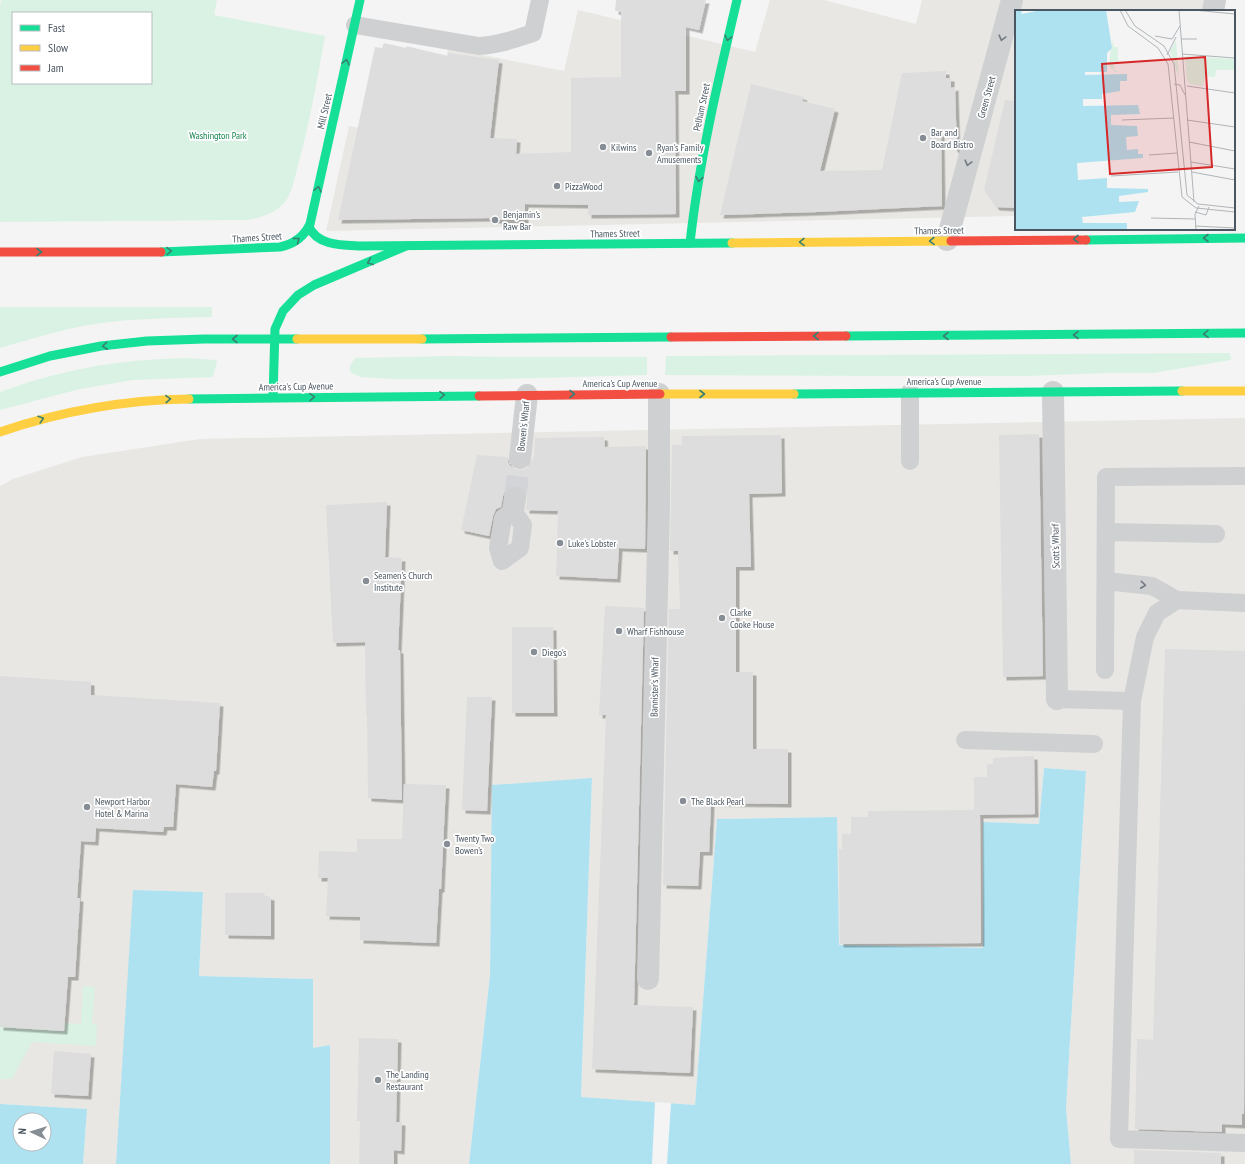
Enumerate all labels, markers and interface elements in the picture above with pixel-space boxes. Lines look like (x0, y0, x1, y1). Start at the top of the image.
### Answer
inset map (1015, 10, 1235, 230)
legend (12, 12, 152, 84)
text: Fast (48, 20, 66, 35)
one-way arrow (998, 34, 1007, 41)
one-way arrow (725, 35, 733, 41)
text: Slow (48, 40, 69, 55)
one-way arrow (342, 59, 350, 65)
text: Jam (47, 60, 64, 75)
street label: Green Street (975, 74, 998, 120)
street label: Pelham Street (690, 82, 713, 132)
street label: Mill Street (314, 92, 335, 130)
place label: Bar and Board Bistro (931, 126, 973, 151)
park label: Washington Park (189, 129, 247, 142)
marker: Bar and Board Bistro (918, 133, 928, 143)
place label: Kilwins (611, 141, 637, 154)
place label: Ryan's Family Amusements (657, 141, 704, 166)
marker: Kilwins (598, 142, 608, 152)
marker: Ryan's Family Amusements (644, 148, 654, 158)
one-way arrow (964, 160, 973, 167)
one-way arrow (695, 176, 704, 182)
place label: PizzaWood (565, 180, 602, 193)
marker: PizzaWood (552, 181, 562, 191)
one-way arrow (313, 186, 321, 192)
place label: Benjamin's Raw Bar (503, 208, 541, 233)
marker: Benjamin's Raw Bar (490, 215, 500, 225)
street label: Thames Street (914, 224, 964, 237)
street label: Thames Street (590, 227, 640, 240)
street label: Thames Street (232, 229, 283, 246)
one-way arrow (1203, 234, 1209, 242)
one-way arrow (1073, 235, 1079, 243)
one-way arrow (293, 237, 300, 245)
one-way arrow (929, 237, 935, 245)
one-way arrow (799, 238, 805, 246)
one-way arrow (166, 247, 172, 256)
one-way arrow (36, 248, 42, 256)
one-way arrow (367, 257, 374, 265)
one-way arrow (1203, 330, 1209, 338)
one-way arrow (1073, 331, 1079, 339)
one-way arrow (813, 332, 819, 340)
one-way arrow (943, 332, 949, 340)
one-way arrow (232, 335, 238, 343)
one-way arrow (102, 341, 108, 350)
street label: America's Cup Avenue (907, 375, 981, 388)
street label: America's Cup Avenue (583, 377, 657, 390)
street label: America's Cup Avenue (258, 379, 334, 394)
one-way arrow (569, 390, 575, 398)
one-way arrow (699, 390, 705, 398)
one-way arrow (439, 391, 445, 399)
one-way arrow (309, 392, 315, 401)
one-way arrow (166, 395, 172, 403)
street label: Bowen's Wharf (514, 400, 533, 452)
one-way arrow (37, 415, 44, 424)
street label: Scott's Wharf (1049, 523, 1062, 568)
place label: Luke's Lobster (568, 537, 616, 550)
marker: Luke's Lobster (555, 538, 565, 548)
place label: Seamen's Church Institute (374, 569, 432, 594)
marker: Seamen's Church Institute (361, 576, 371, 586)
one-way arrow (1140, 581, 1146, 590)
place label: Clarke Cooke House (730, 606, 775, 631)
marker: Clarke Cooke House (717, 613, 727, 623)
place label: Wharf Fishhouse (627, 625, 684, 638)
marker: Wharf Fishhouse (614, 626, 624, 636)
place label: Diego's (542, 646, 567, 659)
marker: Diego's (529, 647, 539, 657)
street label: Bannister's Wharf (647, 657, 662, 717)
place label: Newport Harbor Hotel & Marina (95, 795, 151, 820)
place label: The Black Pearl (691, 795, 745, 808)
marker: The Black Pearl (678, 796, 688, 806)
marker: Newport Harbor Hotel & Marina (82, 802, 92, 812)
place label: Twenty Two Bowen’s (455, 832, 494, 857)
marker: Twenty Two Bowen’s (442, 839, 452, 849)
place label: The Landing Restaurant (386, 1068, 429, 1093)
marker: The Landing Restaurant (373, 1075, 383, 1085)
north arrow (12, 1112, 52, 1152)
text: N (15, 1128, 29, 1135)

